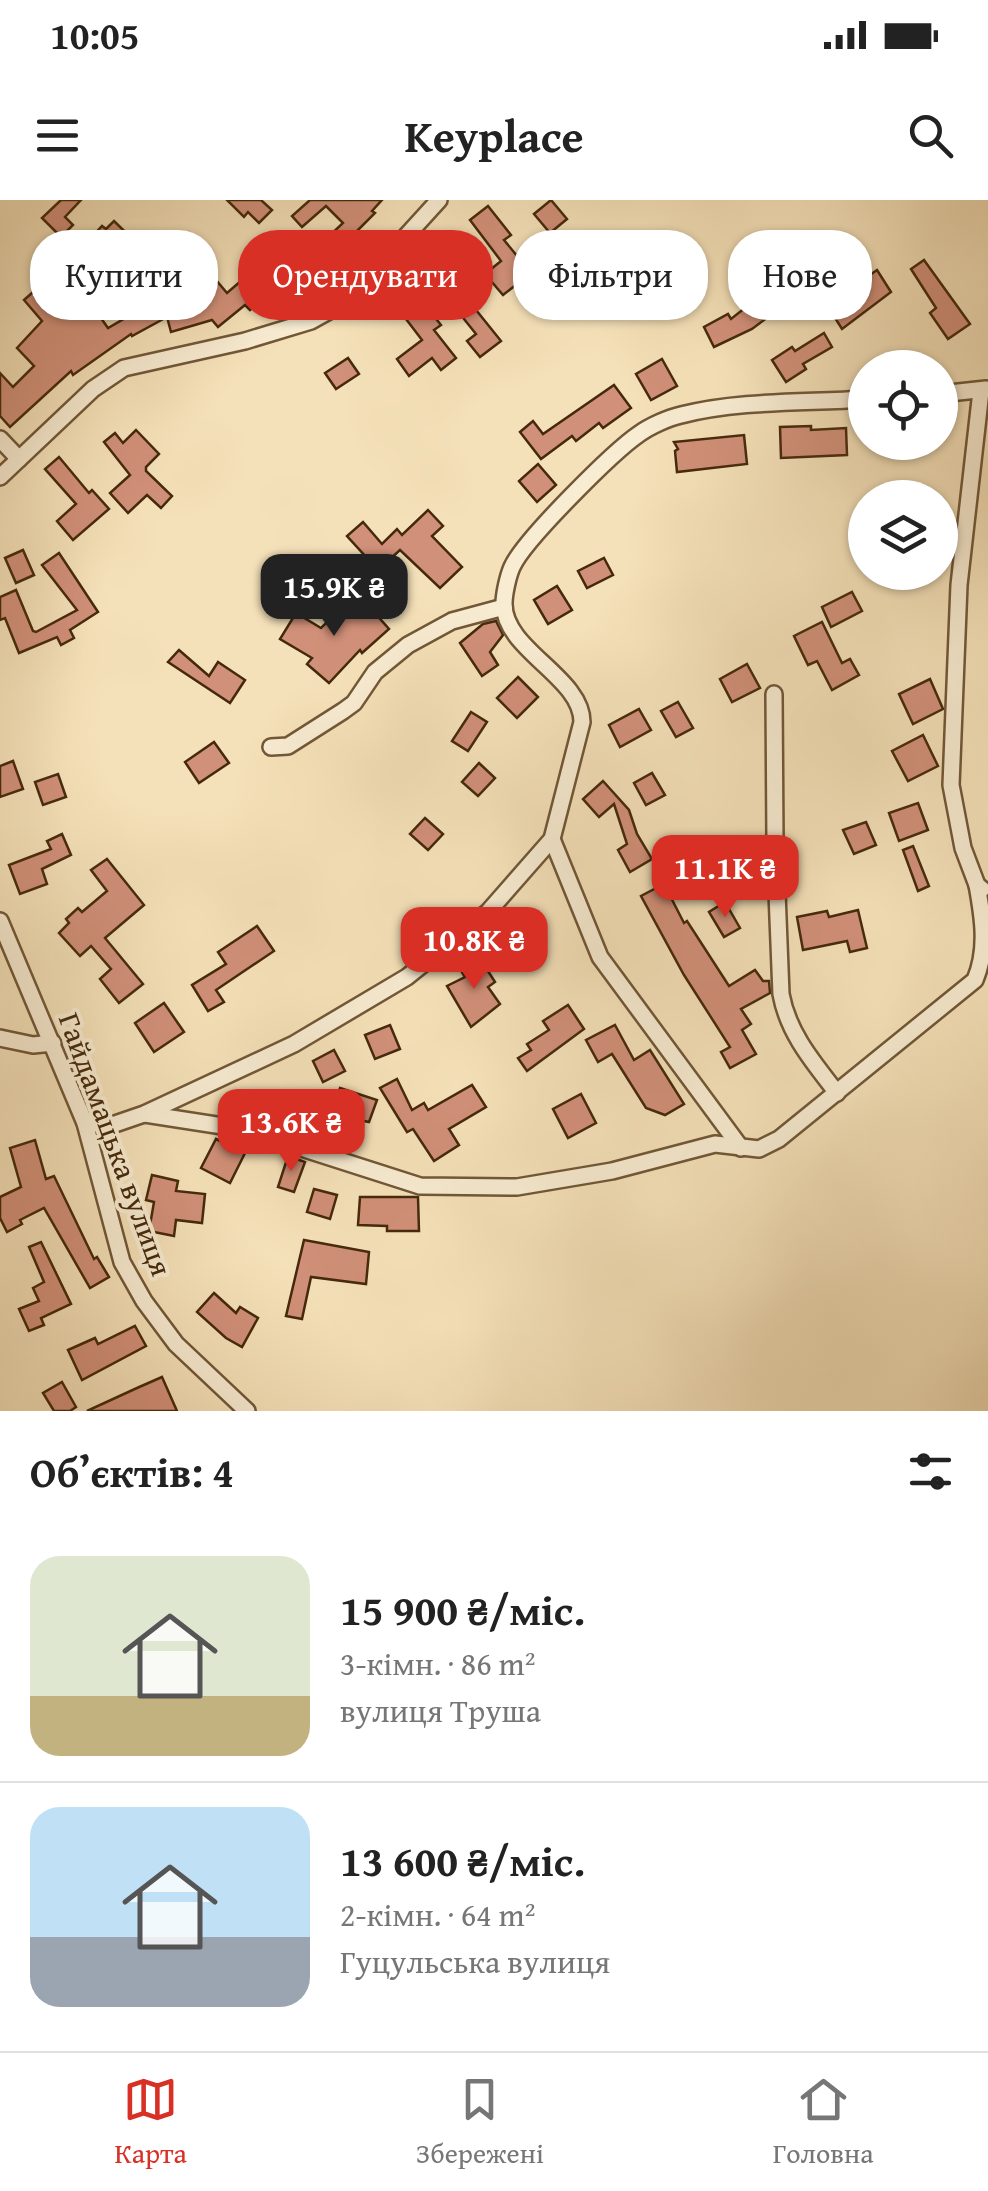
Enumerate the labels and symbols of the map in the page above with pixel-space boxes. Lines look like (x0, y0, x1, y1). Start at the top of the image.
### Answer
pin: 15.9K ₴ (242, 554, 426, 639)
pin: 11.1K ₴ (633, 835, 817, 920)
pin: 10.8K ₴ (382, 907, 566, 992)
street label: Гайдамацька вулиця (48, 1006, 184, 1282)
pin: 13.6K ₴ (199, 1089, 383, 1174)

